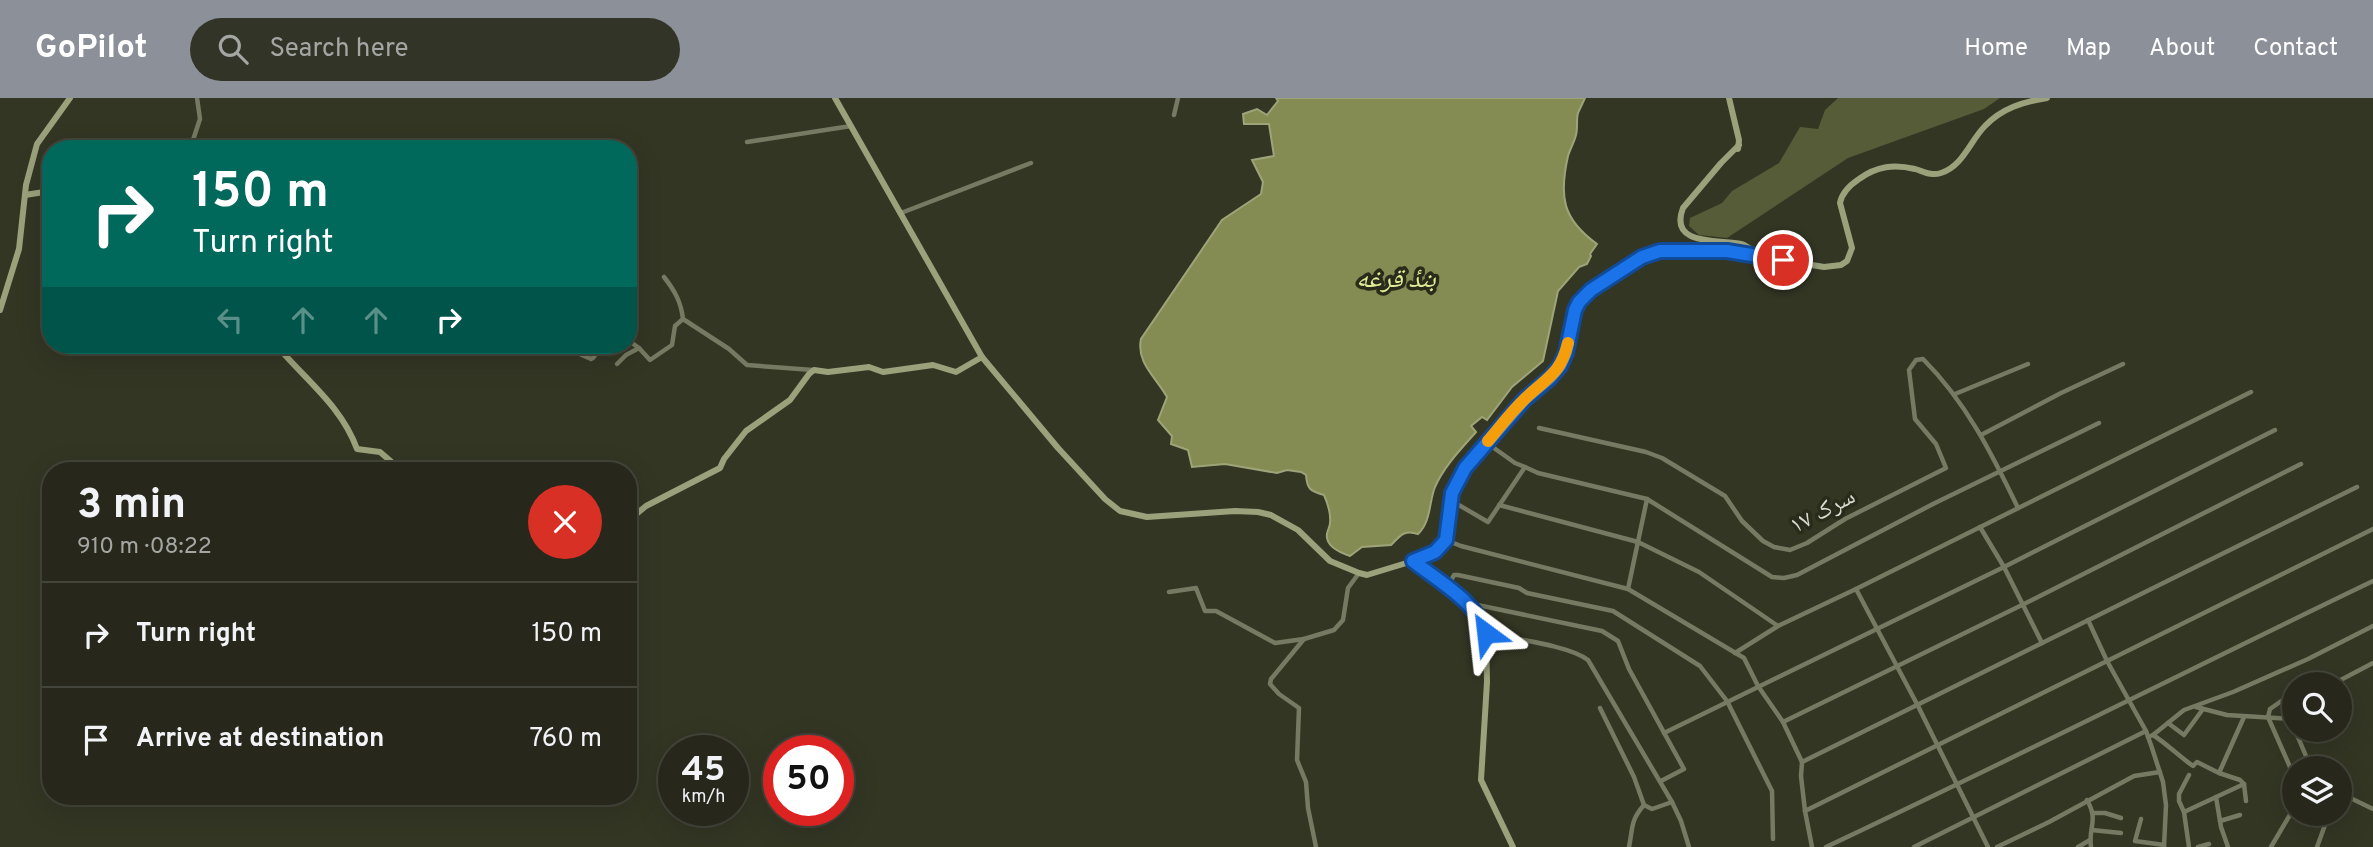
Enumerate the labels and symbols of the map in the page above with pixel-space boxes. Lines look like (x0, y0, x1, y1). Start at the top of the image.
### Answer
pin (1753, 230, 1813, 290)
water label: بندٔ قرغه (1356, 264, 1436, 297)
street label: سرک ۱۷ (1785, 482, 1861, 542)
position arrow (1449, 596, 1523, 670)
speed limit sign: 50 (763, 735, 854, 826)

